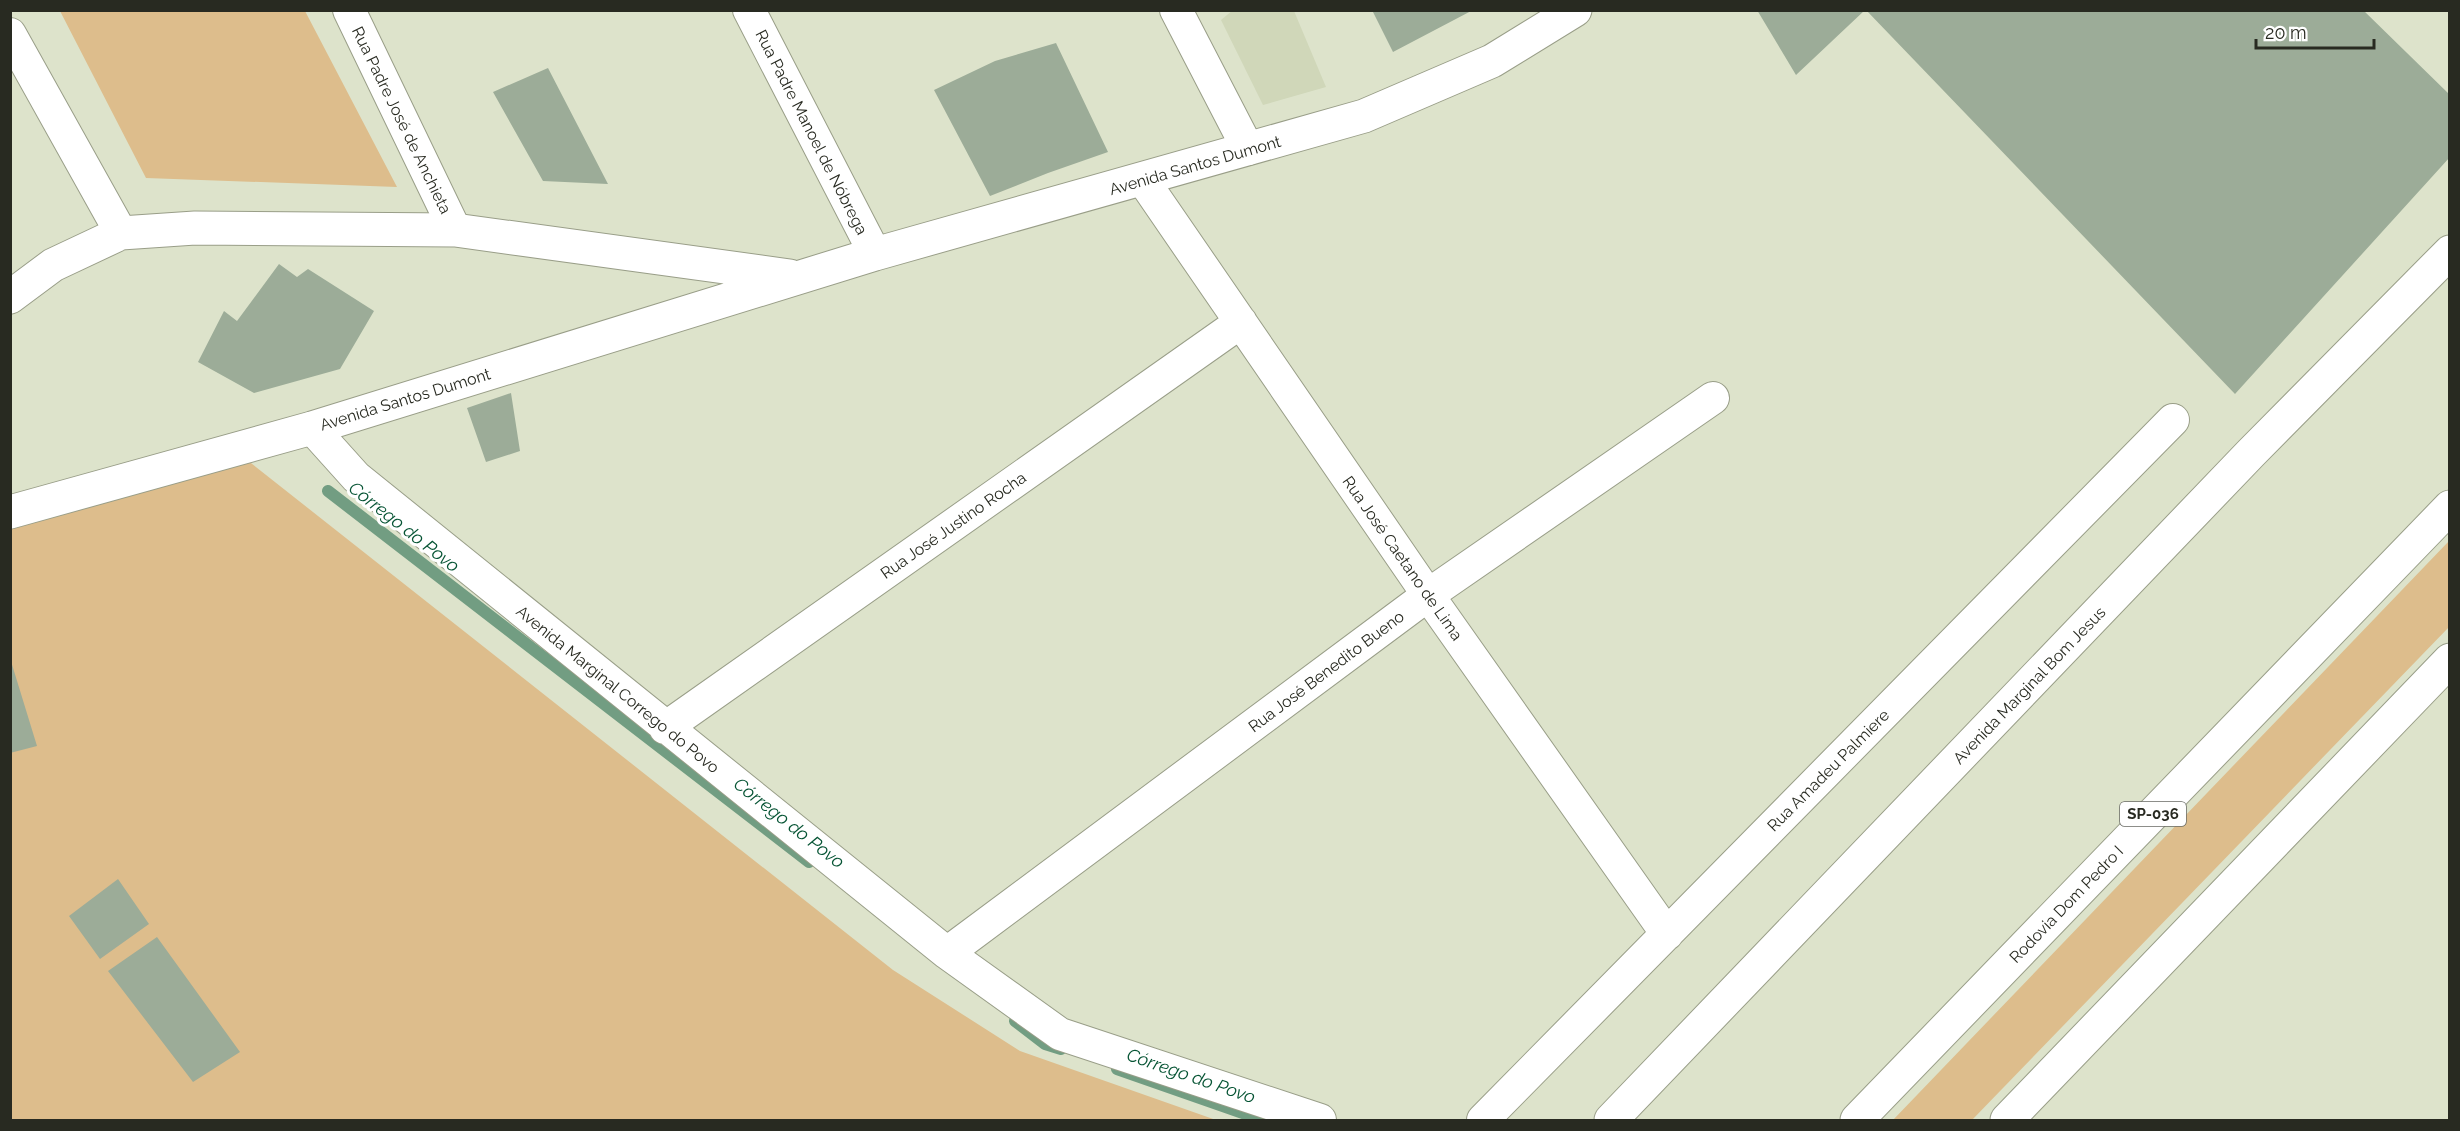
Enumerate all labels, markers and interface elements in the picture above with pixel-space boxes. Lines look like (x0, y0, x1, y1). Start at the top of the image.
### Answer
scale bar (2256, 12, 2374, 50)
text: 20 m (2265, 22, 2307, 43)
street label: Rua Padre José de Anchieta (348, 24, 455, 217)
street label: Rua Padre Manoel de Nóbrega (752, 27, 872, 238)
street label: Avenida Santos Dumont (1107, 132, 1284, 199)
street label: Avenida Santos Dumont (317, 364, 493, 435)
street label: Rua José Justino Rocha (877, 468, 1030, 583)
street label: Rua José Caetano de Lima (1339, 472, 1467, 644)
water label: Córrego do Povo (345, 477, 464, 576)
street label: Avenida Marginal Corrego do Povo (512, 602, 723, 777)
street label: Avenida Marginal Bom Jesus (1949, 603, 2110, 768)
street label: Rua José Benedito Bueno (1245, 607, 1408, 736)
street label: Rua Amadeu Palmiere (1763, 705, 1893, 835)
water label: Córrego do Povo (730, 773, 849, 872)
road number: SP-036 (2120, 802, 2186, 826)
street label: Rodovia Dom Pedro I (2006, 842, 2127, 967)
water label: Córrego do Povo (1124, 1044, 1258, 1107)

